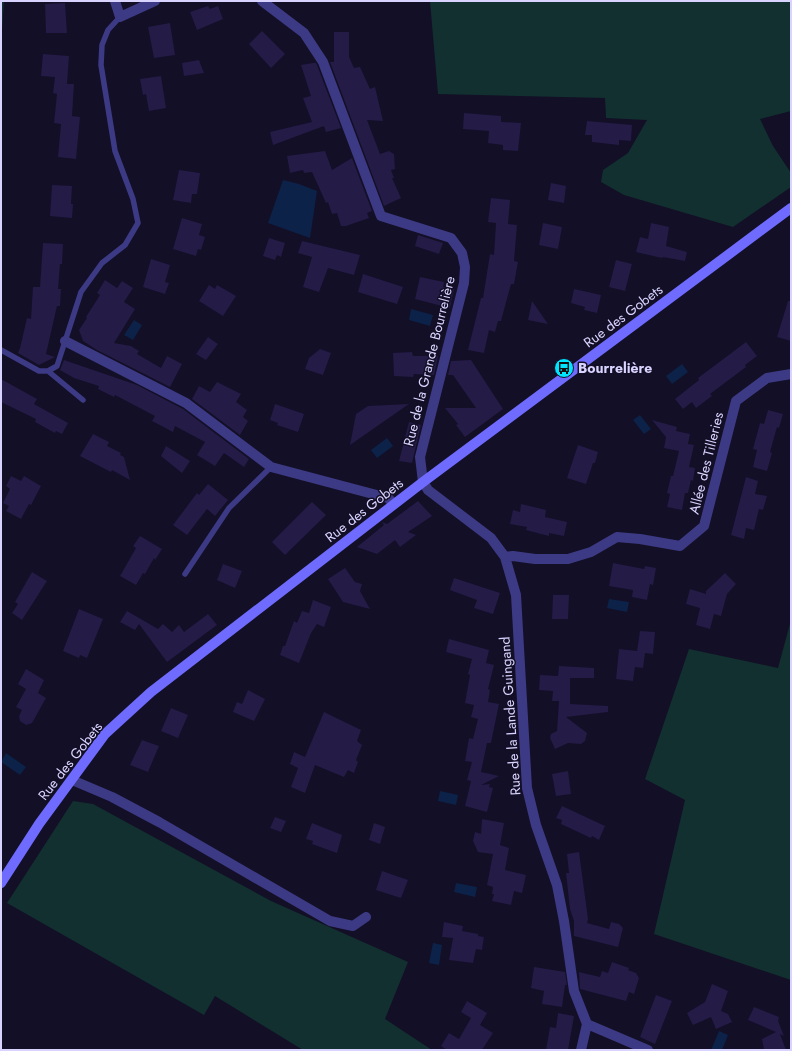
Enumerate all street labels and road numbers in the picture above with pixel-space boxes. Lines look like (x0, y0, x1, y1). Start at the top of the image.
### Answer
street label: Rue de la Grande Bourrelière (398, 274, 460, 448)
street label: Rue des Gobets (579, 279, 667, 352)
street label: Allée des Tilleries (684, 410, 728, 516)
street label: Rue des Gobets (321, 473, 408, 547)
street label: Rue de la Lande Guingand (494, 636, 526, 796)
street label: Rue des Gobets (33, 717, 107, 804)

